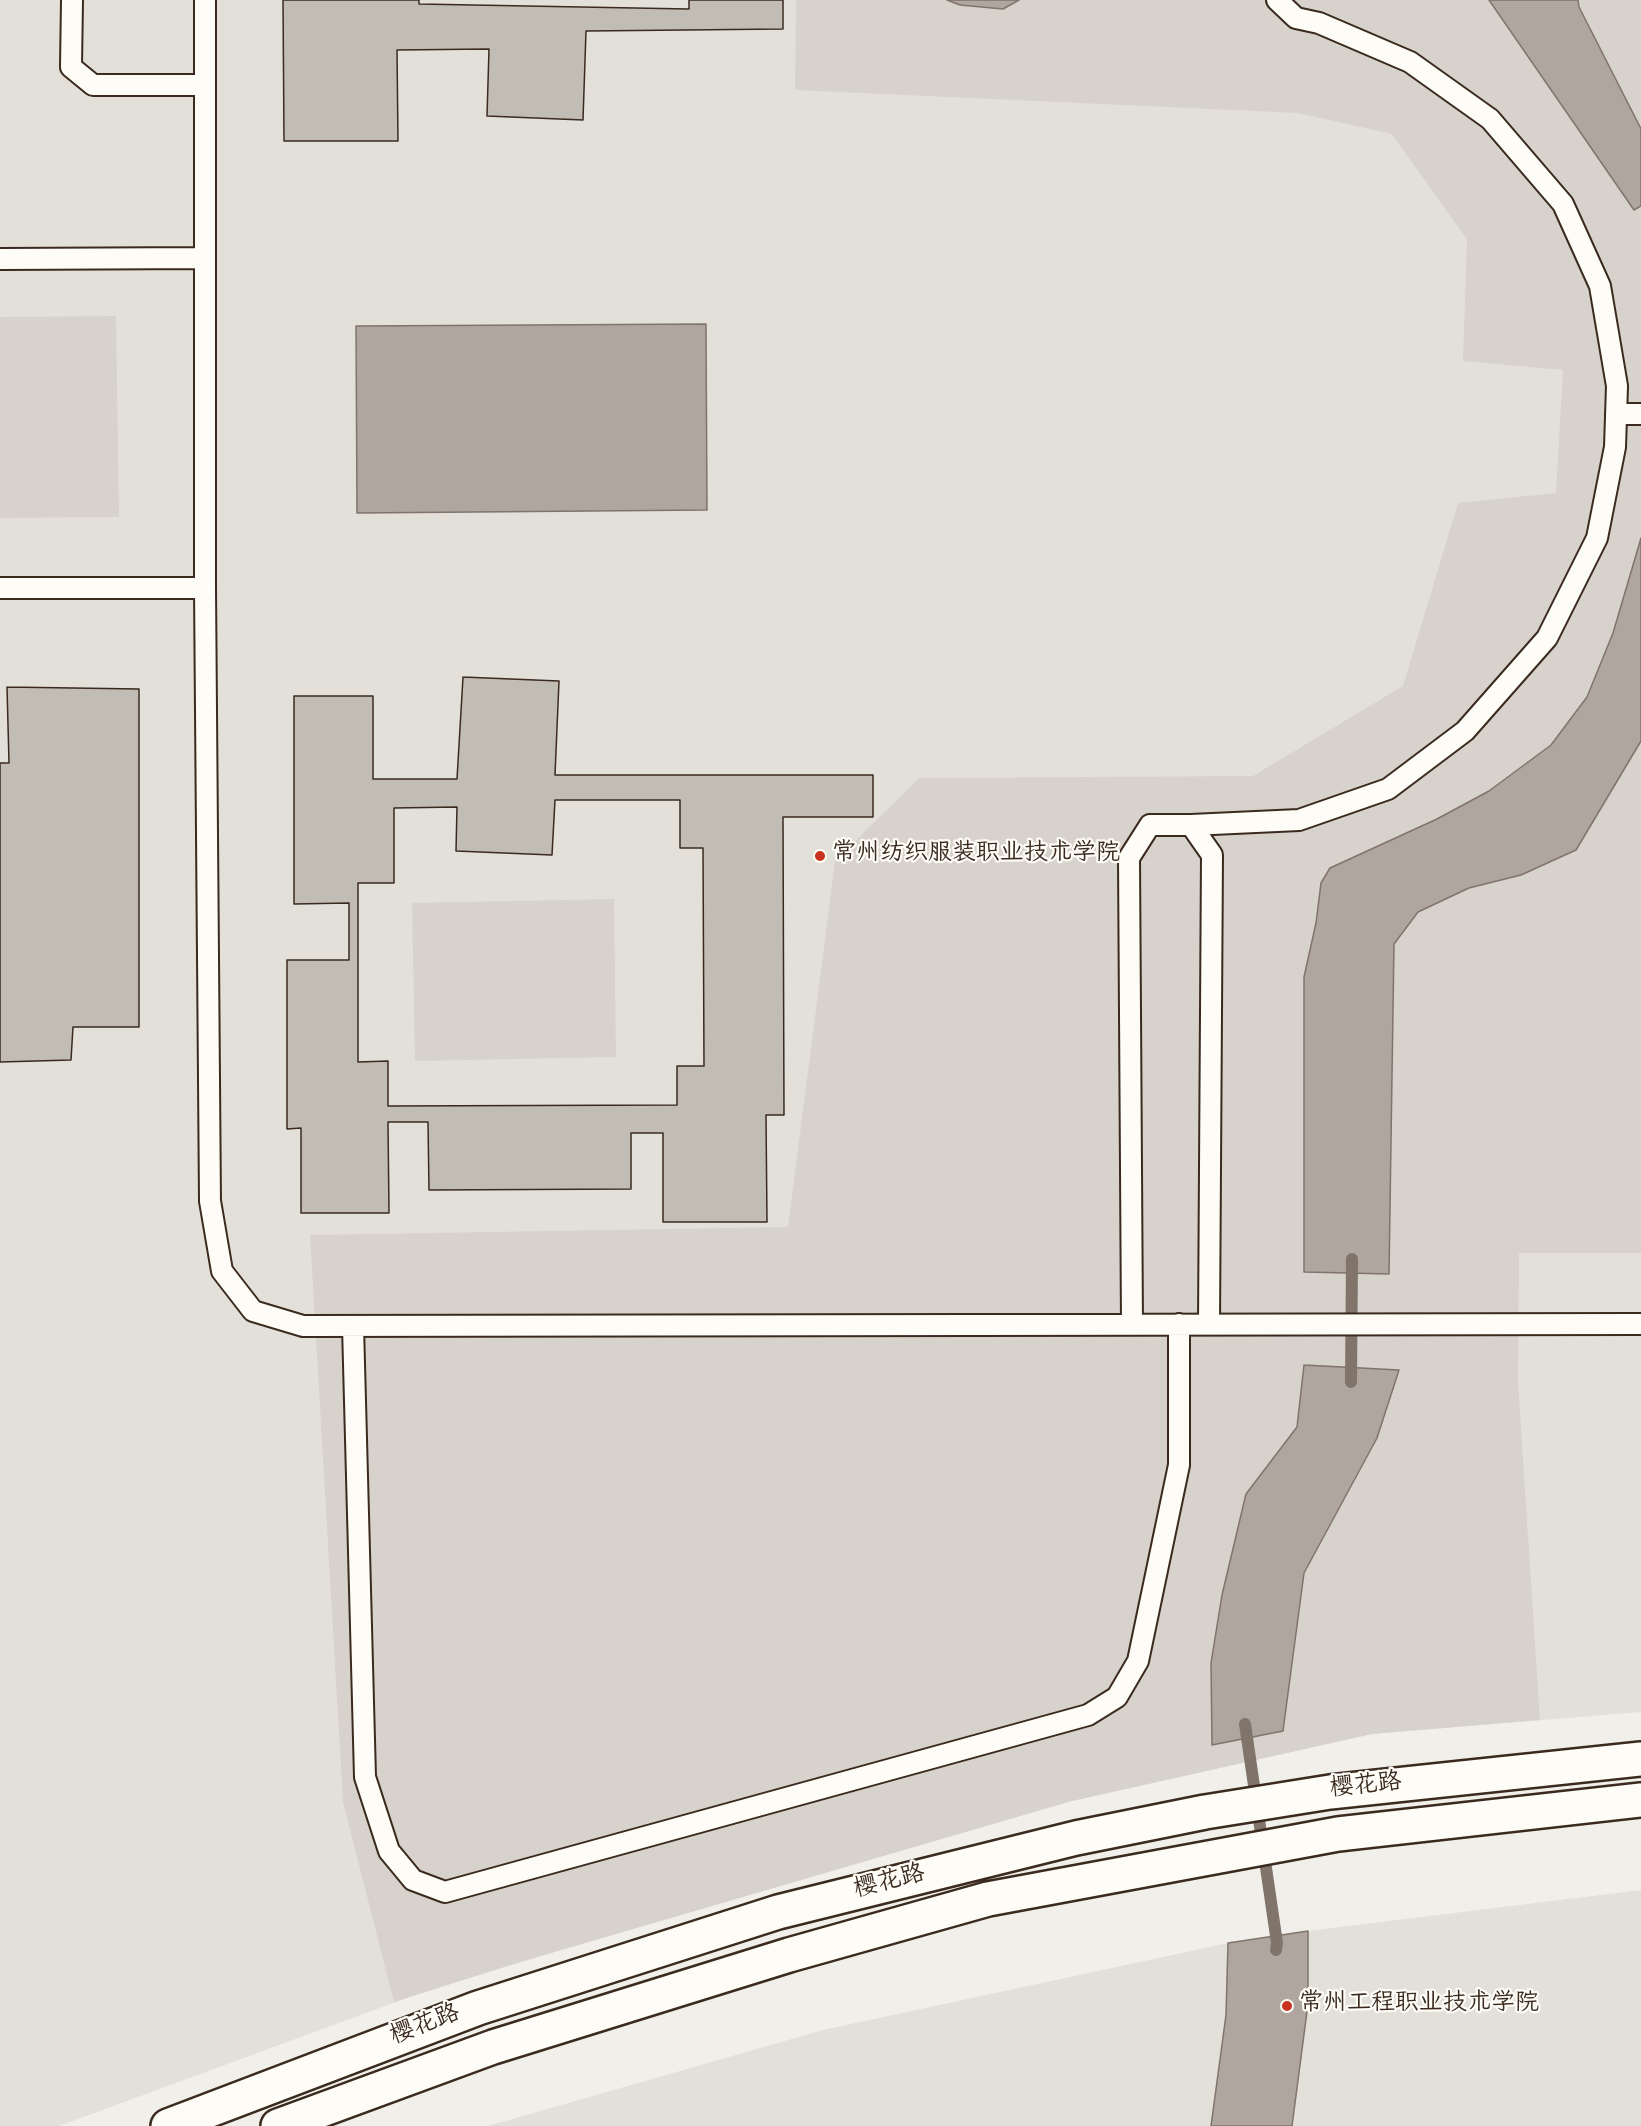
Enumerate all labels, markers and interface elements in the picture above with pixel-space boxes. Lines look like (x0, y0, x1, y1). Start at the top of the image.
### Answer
place label: 常州纺织服装职业技术学院 (832, 842, 1120, 870)
marker: 常州纺织服装职业技术学院 (813, 849, 827, 863)
street label: 樱花路 (1329, 1770, 1403, 1806)
street label: 樱花路 (852, 1861, 928, 1907)
place label: 常州工程职业技术学院 (1299, 1992, 1539, 2020)
marker: 常州工程职业技术学院 (1280, 1999, 1294, 2013)
street label: 樱花路 (387, 2001, 465, 2053)

